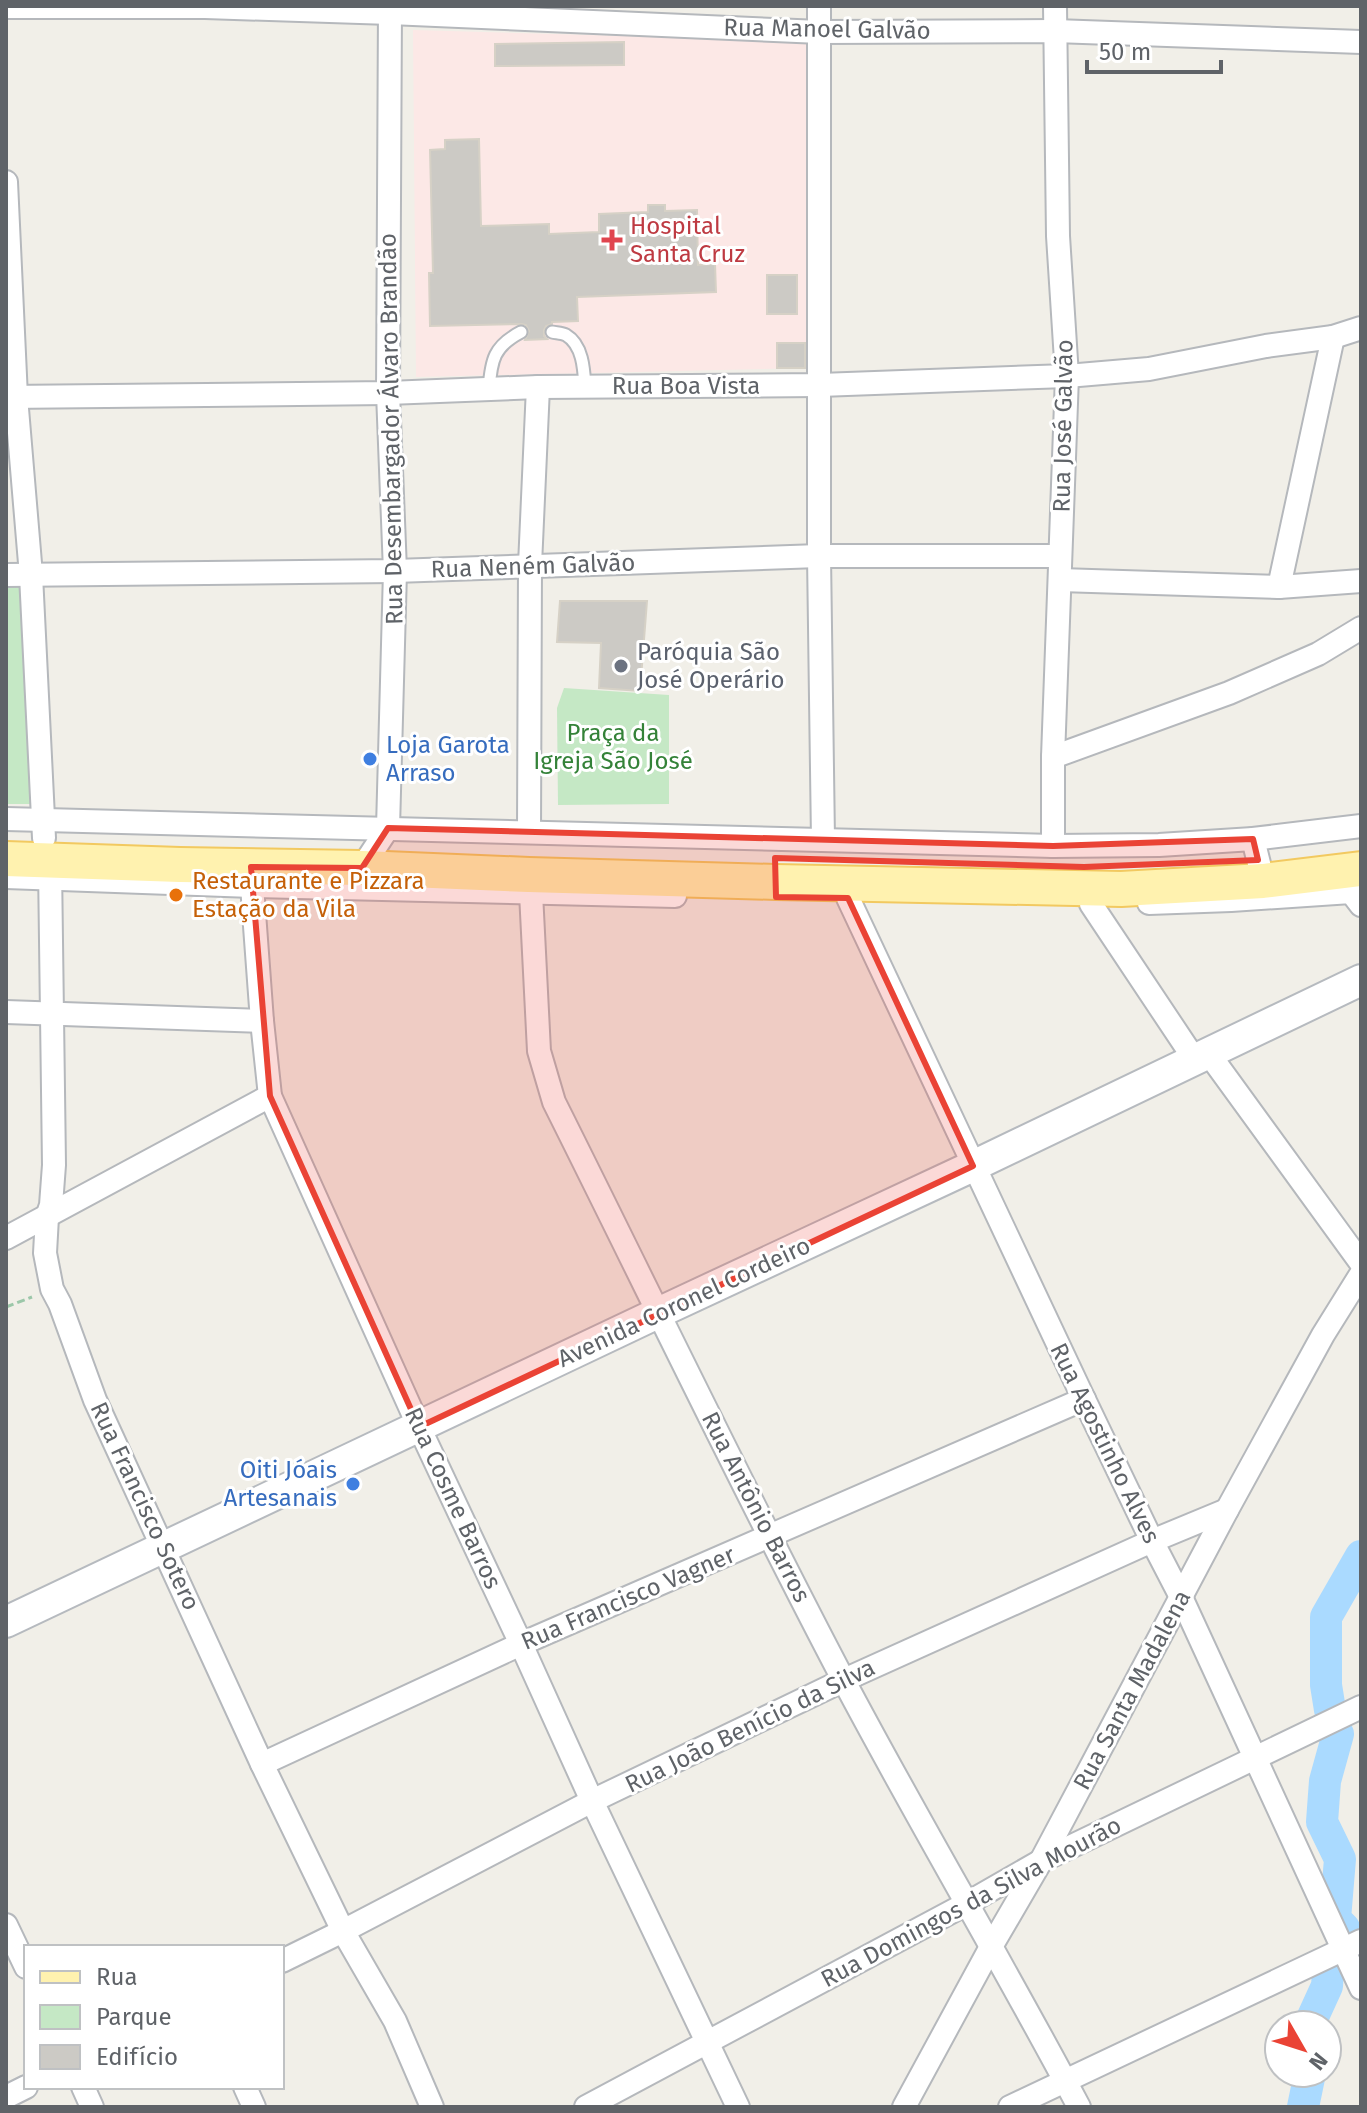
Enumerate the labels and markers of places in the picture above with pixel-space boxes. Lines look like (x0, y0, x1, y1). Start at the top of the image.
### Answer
place label: Hospital Santa Cruz (630, 212, 745, 268)
marker: Hospital Santa Cruz (601, 229, 623, 251)
place label: Paróquia São José Operário (637, 638, 784, 694)
marker: Paróquia São José Operário (612, 657, 630, 675)
place label: Loja Garota Arraso (386, 731, 510, 787)
marker: Loja Garota Arraso (361, 750, 379, 768)
place label: Restaurante e Pizzara Estação da Vila (192, 867, 425, 923)
marker: Restaurante e Pizzara Estação da Vila (167, 886, 185, 904)
place label: Oiti Jóais Artesanais (223, 1456, 337, 1512)
marker: Oiti Jóais Artesanais (344, 1475, 362, 1493)

